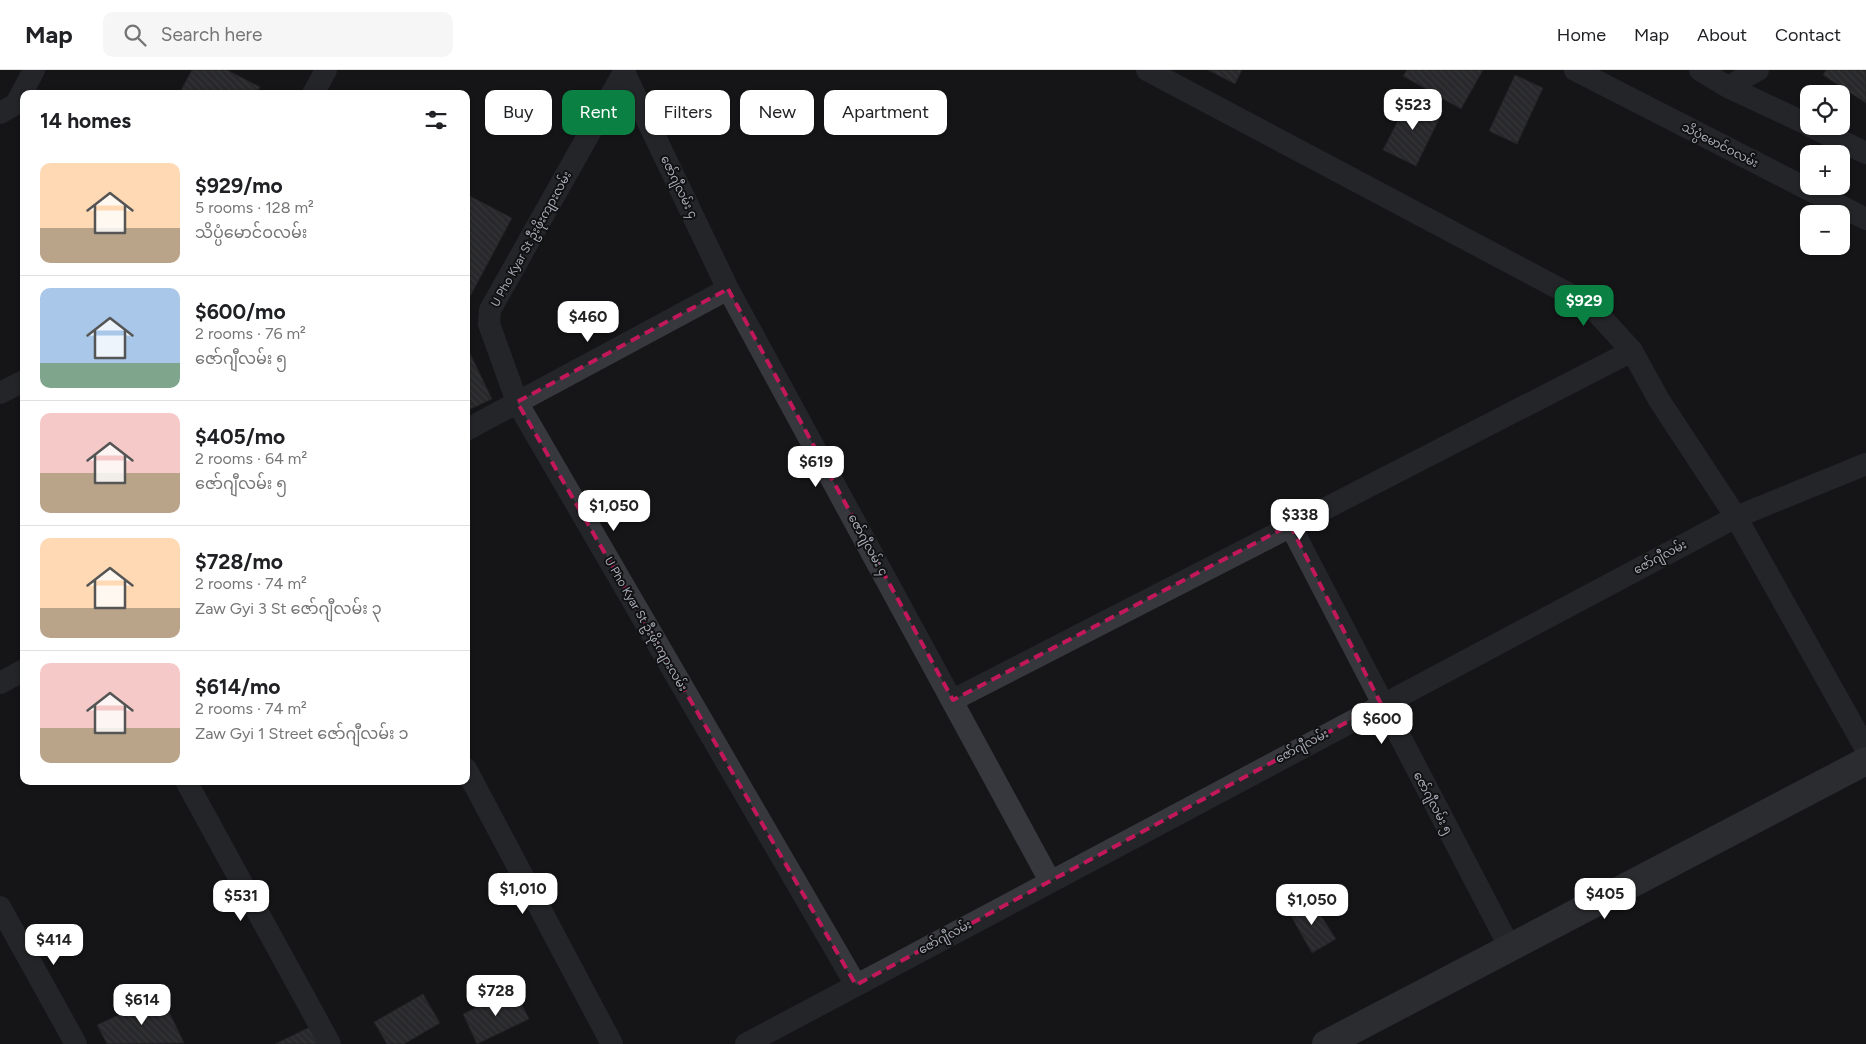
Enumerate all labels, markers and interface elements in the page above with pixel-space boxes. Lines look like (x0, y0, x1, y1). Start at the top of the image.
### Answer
search box (103, 12, 453, 57)
text: Map (25, 20, 73, 49)
icon: search (121, 21, 149, 49)
text: Search here (161, 23, 262, 46)
text: Home (1557, 24, 1606, 46)
text: Map (1634, 24, 1669, 46)
text: About (1697, 24, 1747, 46)
text: Contact (1775, 24, 1841, 46)
map controls (1800, 85, 1850, 255)
button: locate (1800, 85, 1850, 135)
pin: $523 (1383, 88, 1443, 131)
chip: Buy (485, 90, 552, 135)
chip: Rent (562, 90, 635, 135)
chip: Filters (645, 90, 730, 135)
chip: New (740, 90, 814, 135)
chip: Apartment (824, 90, 947, 135)
text: $523 (1395, 95, 1431, 114)
icon: filters (422, 106, 450, 134)
text: 14 homes (40, 108, 131, 133)
street label: သိပ္ပံမောင်ဝလမ်း (1678, 118, 1762, 173)
button: + (1800, 145, 1850, 195)
street label: ဇော်ဂျီလမ်း ၄ (655, 152, 702, 222)
street label: U Pho Kyar St ဦးဖိုးကျားလမ်း (486, 168, 577, 311)
text: $929/mo (195, 173, 283, 198)
icon: home (80, 183, 140, 243)
text: 5 rooms · 128 m² (195, 198, 314, 217)
button: − (1800, 205, 1850, 255)
text: သိပ္ပံမောင်ဝလမ်း (195, 223, 307, 242)
pin: $929 (1554, 284, 1614, 327)
text: $929 (1566, 291, 1602, 310)
text: $600/mo (195, 299, 286, 324)
pin: $460 (558, 300, 618, 343)
text: $460 (569, 307, 607, 326)
icon: home (80, 308, 140, 368)
text: 2 rooms · 76 m² (195, 324, 306, 343)
text: ဇော်ဂျီလမ်း ၅ (195, 349, 287, 368)
text: $405/mo (195, 424, 285, 449)
icon: home (80, 433, 140, 493)
pin: $619 (786, 446, 846, 488)
text: 2 rooms · 64 m² (195, 449, 307, 468)
text: $619 (799, 452, 833, 471)
text: ဇော်ဂျီလမ်း ၅ (195, 474, 287, 493)
pin: $1,050 (573, 490, 655, 532)
text: $1,050 (589, 496, 639, 515)
pin: $338 (1270, 498, 1330, 541)
text: $338 (1282, 505, 1318, 524)
street label: ဇော်ဂျီလမ်း ၄ (843, 511, 892, 580)
street label: ဇော်ဂျီလမ်း (1630, 535, 1690, 579)
text: $728/mo (195, 549, 283, 574)
street label: U Pho Kyar St ဦးဖိုးကျားလမ်း (599, 553, 692, 695)
icon: home (80, 558, 140, 618)
text: 2 rooms · 74 m² (195, 574, 307, 593)
text: Zaw Gyi 3 St ဇော်ဂျီလမ်း ၃ (195, 599, 382, 618)
text: $614/mo (195, 674, 281, 699)
icon: home (80, 683, 140, 743)
text: 2 rooms · 74 m² (195, 699, 307, 718)
pin: $600 (1352, 702, 1412, 745)
text: $600 (1363, 709, 1401, 728)
text: Zaw Gyi 1 Street ဇော်ဂျီလမ်း ၁ (195, 724, 409, 743)
street label: ဇော်ဂျီလမ်း (1272, 724, 1332, 768)
street label: ဇော်ဂျီလမ်း ၅ (1408, 768, 1457, 838)
pin: $1,010 (482, 872, 564, 915)
pin: $405 (1575, 878, 1635, 920)
text: $1,010 (499, 879, 547, 898)
pin: $531 (211, 880, 271, 922)
pin: $1,050 (1271, 884, 1353, 926)
text: $405 (1586, 884, 1624, 903)
text: $531 (224, 886, 258, 905)
text: $1,050 (1287, 890, 1337, 909)
street label: ဇော်ဂျီလမ်း (915, 915, 975, 959)
pin: $414 (24, 924, 84, 966)
text: $414 (36, 930, 72, 949)
pin: $728 (466, 974, 526, 1017)
text: $728 (478, 981, 514, 1000)
pin: $614 (112, 984, 172, 1026)
text: $614 (124, 990, 160, 1009)

